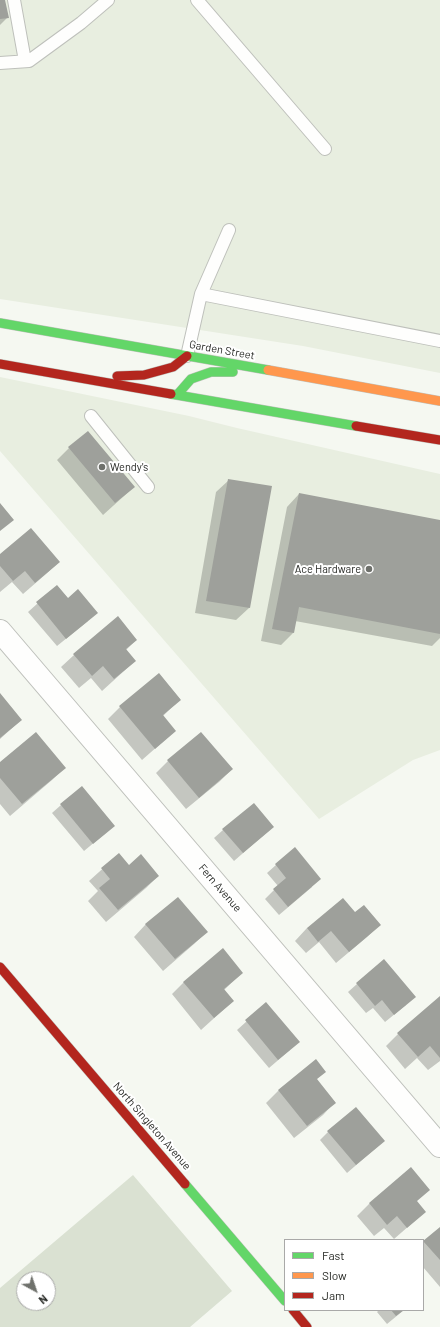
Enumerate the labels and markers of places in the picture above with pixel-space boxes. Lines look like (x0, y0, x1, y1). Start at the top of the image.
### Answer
place label: Wendy's (110, 460, 148, 474)
marker: Wendy's (97, 462, 107, 472)
place label: Ace Hardware (295, 562, 361, 576)
marker: Ace Hardware (364, 564, 374, 574)

